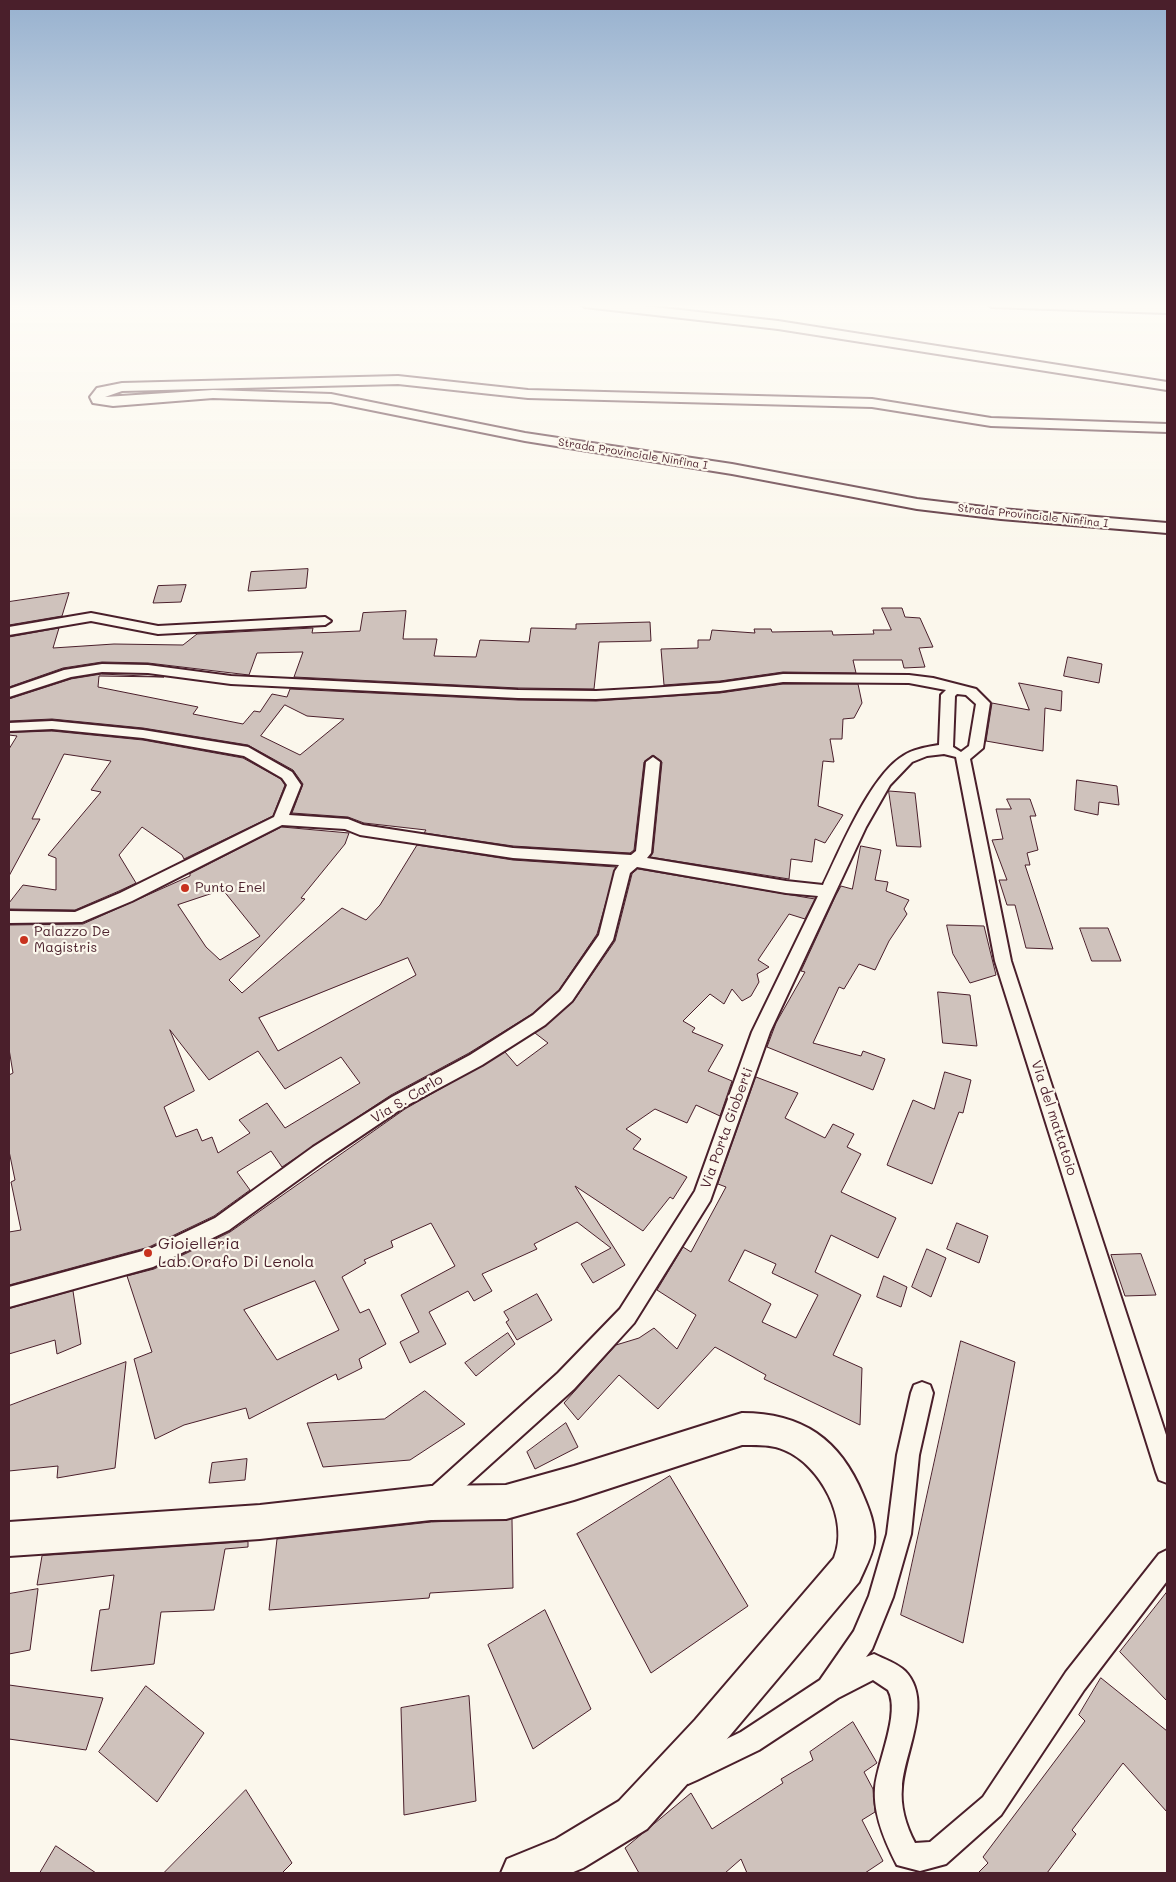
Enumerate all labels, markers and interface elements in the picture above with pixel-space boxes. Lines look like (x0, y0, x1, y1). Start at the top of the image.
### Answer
street label: Strada Provinciale Ninfina I (557, 436, 709, 472)
street label: Strada Provinciale Ninfina I (957, 502, 1109, 530)
place label: Punto Enel (195, 880, 266, 896)
marker: Punto Enel (179, 882, 191, 894)
place label: Palazzo De Magistris (34, 924, 110, 956)
marker: Palazzo De Magistris (18, 934, 30, 946)
street label: Via del mattatoio (1027, 1058, 1081, 1178)
street label: Via Porta Gioberti (697, 1065, 757, 1191)
street label: Via S. Carlo (368, 1071, 446, 1127)
place label: Gioielleria Lab.Orafo Di Lenola (158, 1234, 314, 1272)
marker: Gioielleria Lab.Orafo Di Lenola (142, 1247, 154, 1259)

